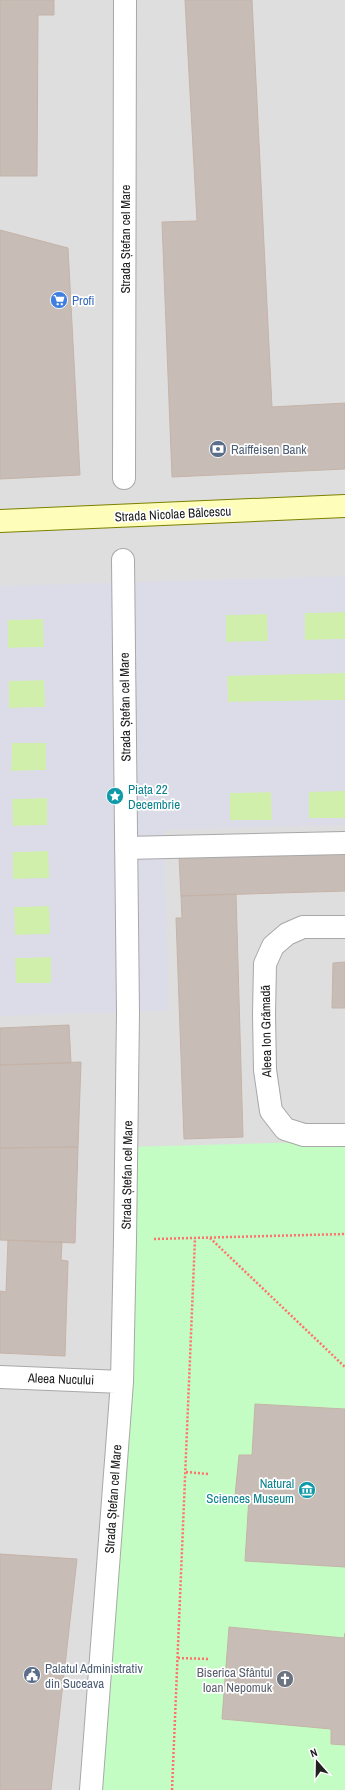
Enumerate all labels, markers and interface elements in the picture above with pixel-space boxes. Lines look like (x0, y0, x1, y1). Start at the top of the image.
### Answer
street label: Strada Ștefan cel Mare (117, 184, 134, 294)
supermarket icon: Profi (49, 290, 69, 310)
place label: Profi (72, 292, 95, 309)
bank icon: Raiffeisen Bank (208, 439, 228, 459)
place label: Raiffeisen Bank (231, 441, 307, 458)
street label: Strada Nicolae Bălcescu (114, 502, 232, 526)
street label: Strada Ștefan cel Mare (116, 652, 134, 762)
place label: Piața 22 Decembrie (128, 781, 180, 813)
place icon: Piața 22 Decembrie (105, 786, 125, 806)
street label: Aleea Ion Grămadă (257, 985, 275, 1078)
street label: Strada Ștefan cel Mare (118, 1120, 136, 1230)
street label: Aleea Nucului (27, 1369, 94, 1389)
street label: Strada Ștefan cel Mare (101, 1444, 125, 1554)
place label: Natural Sciences Museum (206, 1475, 294, 1507)
museum icon: Natural Sciences Museum (297, 1480, 317, 1500)
place label: Palatul Administrativ din Suceava (45, 1660, 143, 1692)
place label: Biserica Sfântul Ioan Nepomuk (197, 1664, 273, 1696)
public building icon: Palatul Administrativ din Suceava (22, 1665, 42, 1685)
church icon: Biserica Sfântul Ioan Nepomuk (275, 1669, 295, 1689)
north arrow (297, 1742, 337, 1782)
text: N (308, 1745, 319, 1760)

